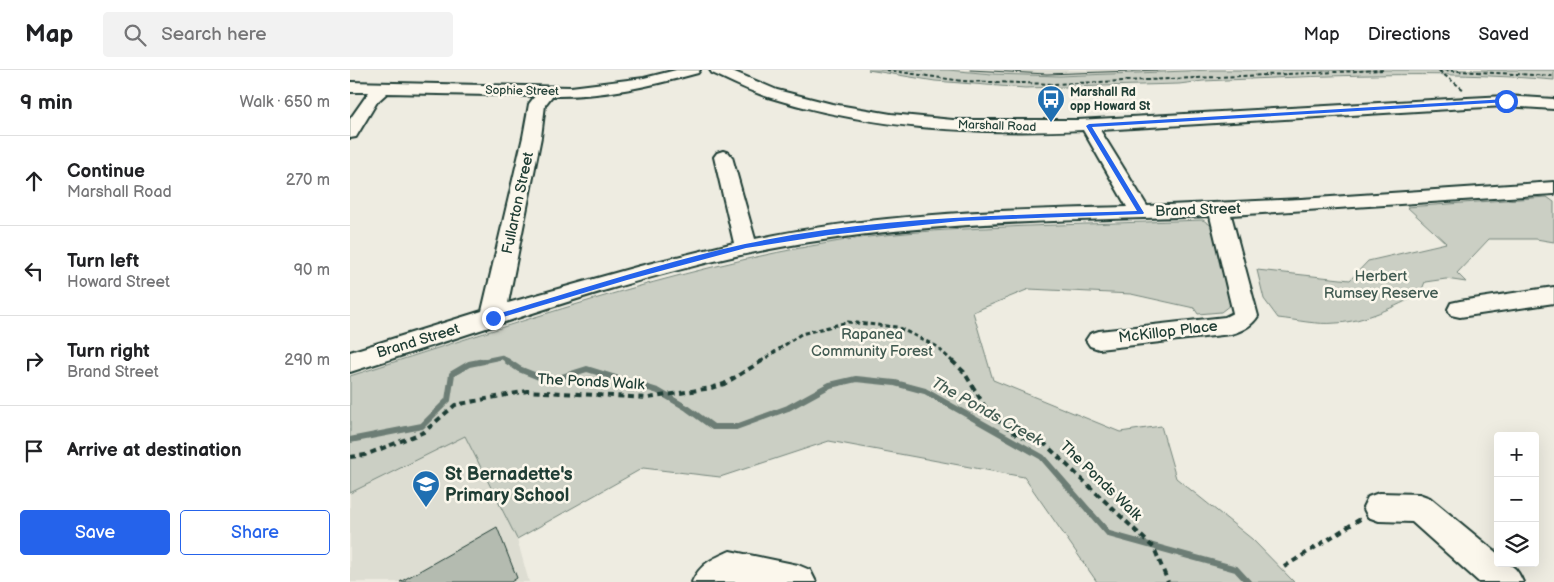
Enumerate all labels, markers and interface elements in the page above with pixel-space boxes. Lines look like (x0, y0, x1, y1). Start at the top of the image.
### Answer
search box (103, 12, 453, 57)
text: Map (25, 20, 73, 49)
icon: search (121, 21, 149, 49)
text: Search here (161, 23, 267, 46)
text: Map (1304, 24, 1340, 45)
text: Directions (1368, 24, 1450, 45)
text: Saved (1478, 24, 1529, 45)
street label: Sophie Street (485, 83, 559, 99)
bus stop icon: Marshall Rd opp Howard St (1036, 84, 1066, 123)
place label: Marshall Rd opp Howard St (1070, 85, 1150, 114)
text: 9 min (20, 90, 73, 115)
route start (1495, 90, 1518, 113)
text: Walk · 650 m (240, 93, 330, 112)
street label: Marshall Road (958, 117, 1037, 135)
street label: Fullarton Street (498, 150, 538, 256)
text: Continue (67, 160, 145, 183)
icon: ahead (20, 167, 48, 195)
text: 270 m (286, 171, 330, 190)
text: Marshall Road (67, 183, 172, 202)
street label: Brand Street (1155, 199, 1242, 221)
text: Turn left (67, 250, 139, 273)
icon: left (20, 257, 48, 285)
text: 90 m (294, 261, 330, 280)
park label: Herbert Rumsey Reserve (1324, 267, 1438, 303)
text: Howard Street (67, 273, 170, 292)
route end (482, 307, 505, 330)
street label: McKillop Place (1117, 316, 1219, 348)
street label: Brand Street (374, 319, 462, 363)
park label: Rapanea Community Forest (811, 325, 933, 361)
text: Turn right (67, 340, 150, 363)
icon: right (20, 347, 48, 375)
text: 290 m (284, 351, 330, 370)
text: Brand Street (67, 363, 159, 382)
street label: The Ponds Walk (537, 370, 646, 394)
water label: The Ponds Creek (928, 374, 1047, 451)
map controls (1494, 432, 1539, 567)
button: + (1494, 432, 1539, 477)
icon: arrive (20, 437, 48, 465)
street label: The Ponds Walk (1056, 437, 1147, 525)
text: Arrive at destination (67, 439, 242, 462)
place label: St Bernadette's Primary School (445, 464, 573, 506)
school or university icon: St Bernadette's Primary School (411, 469, 441, 508)
button: − (1494, 477, 1539, 522)
button: Save (20, 510, 170, 555)
button: Share (180, 510, 330, 555)
button: layers (1494, 522, 1539, 567)

